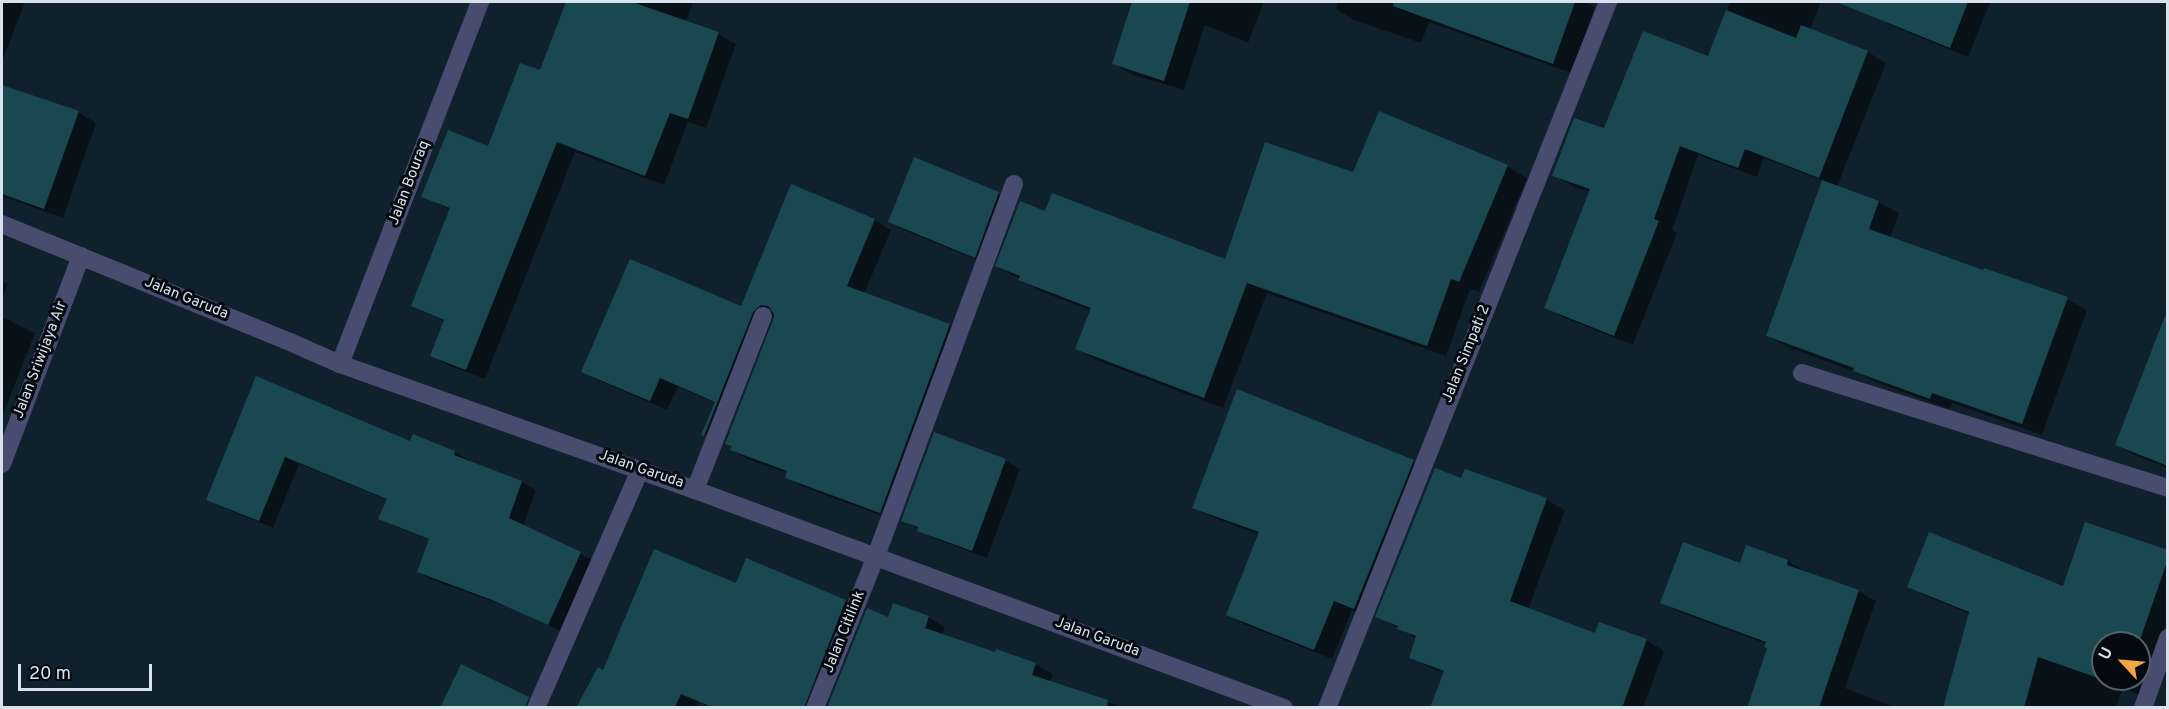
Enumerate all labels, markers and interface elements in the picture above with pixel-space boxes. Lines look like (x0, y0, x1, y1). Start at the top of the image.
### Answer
street label: Jalan Bouraq (386, 138, 434, 228)
street label: Jalan Garuda (141, 274, 231, 324)
street label: Jalan Sriwijaya Air (10, 299, 72, 421)
street label: Jalan Simpati 2 (1439, 302, 1495, 406)
street label: Jalan Garuda (596, 447, 686, 493)
street label: Jalan Citilink (820, 588, 870, 676)
street label: Jalan Garuda (1052, 614, 1142, 662)
north arrow (2091, 631, 2151, 691)
text: U (2095, 644, 2118, 663)
scale bar (21, 652, 154, 690)
text: 20 m (29, 663, 71, 686)

